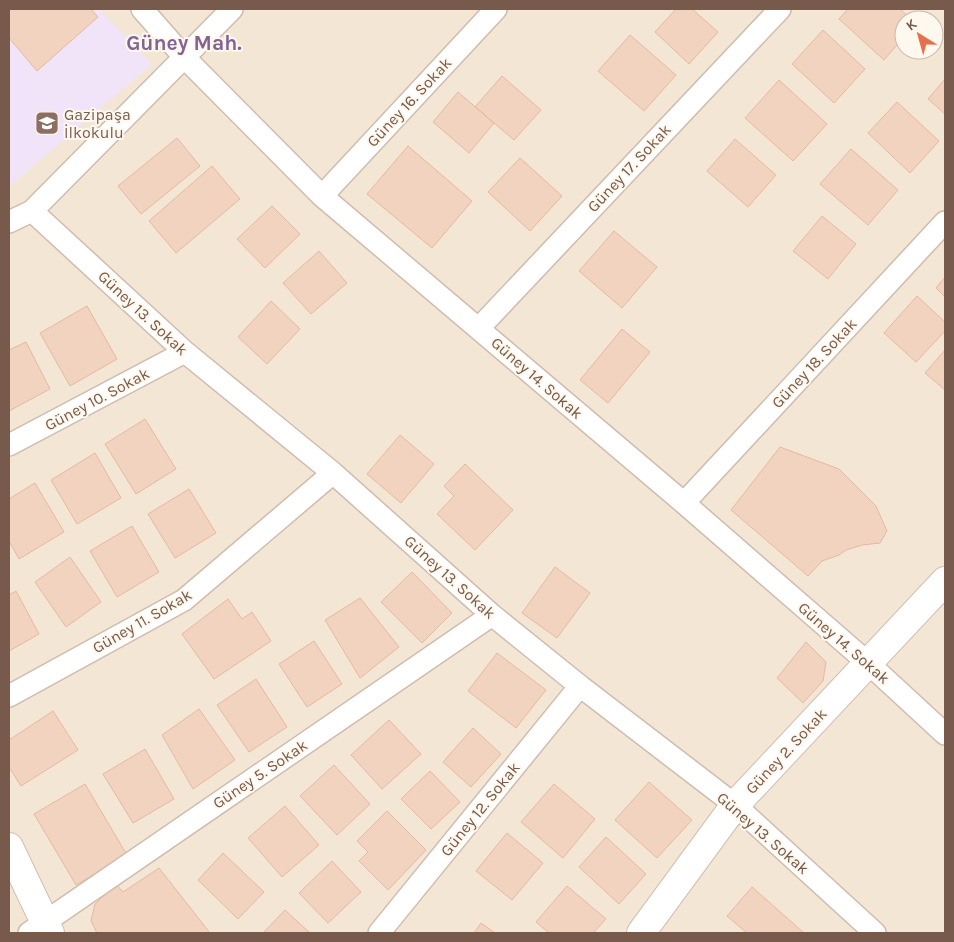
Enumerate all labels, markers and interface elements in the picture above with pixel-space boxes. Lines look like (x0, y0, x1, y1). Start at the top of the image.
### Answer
north arrow (894, 10, 944, 60)
text: K (903, 15, 921, 35)
district label: Güney Mah. (126, 31, 242, 55)
street label: Güney 16. Sokak (363, 53, 455, 151)
place label: Gazipaşa İlkokulu (64, 105, 131, 142)
school or university icon: Gazipaşa İlkokulu (34, 110, 60, 136)
street label: Güney 17. Sokak (583, 120, 675, 216)
street label: Güney 13. Sokak (94, 267, 192, 359)
street label: Güney 18. Sokak (767, 314, 861, 412)
street label: Güney 14. Sokak (487, 333, 587, 423)
street label: Güney 10. Sokak (41, 363, 153, 435)
street label: Güney 13. Sokak (401, 531, 499, 623)
street label: Güney 11. Sokak (89, 585, 195, 657)
street label: Güney 14. Sokak (794, 598, 894, 688)
street label: Güney 2. Sokak (741, 704, 831, 798)
street label: Güney 5. Sokak (209, 735, 311, 813)
street label: Güney 12. Sokak (436, 758, 524, 860)
street label: Güney 13. Sokak (713, 788, 813, 878)

